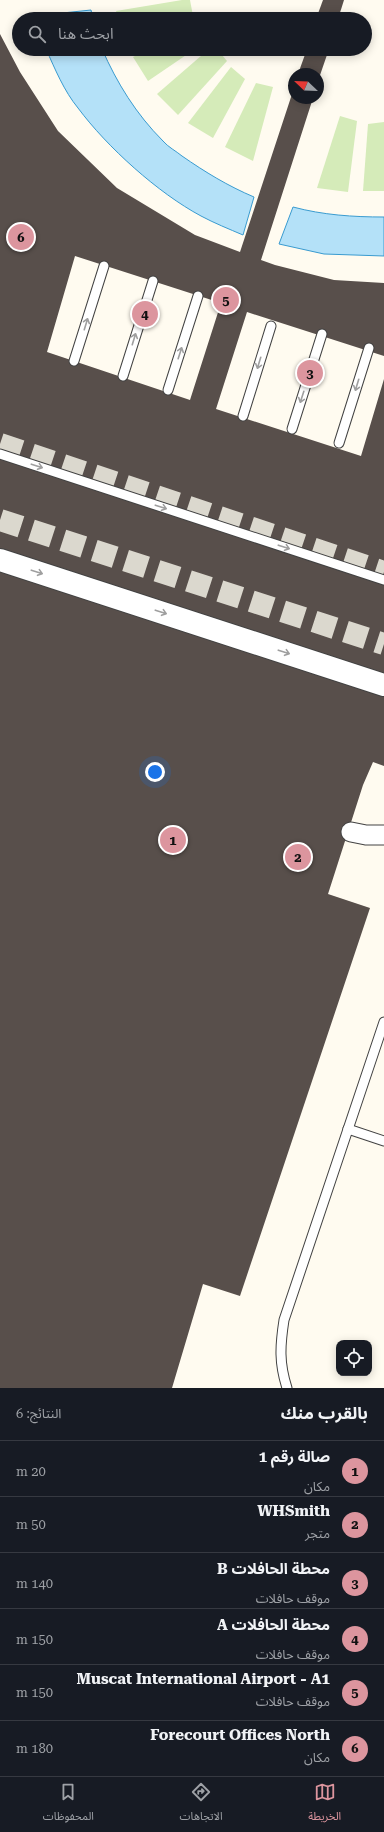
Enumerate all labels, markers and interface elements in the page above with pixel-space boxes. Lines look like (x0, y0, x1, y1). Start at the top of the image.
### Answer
search box (12, 12, 372, 56)
icon: search (26, 23, 48, 45)
text: ابحث هنا (58, 25, 113, 43)
north arrow (288, 68, 324, 104)
pin: 6 (8, 222, 34, 252)
pin: 5 (213, 285, 239, 315)
pin: 4 (132, 299, 158, 329)
one-way arrow (83, 317, 90, 330)
one-way arrow (131, 333, 138, 346)
one-way arrow (177, 347, 184, 360)
one-way arrow (255, 356, 262, 369)
pin: 3 (297, 358, 323, 388)
one-way arrow (353, 378, 360, 391)
one-way arrow (298, 391, 305, 404)
one-way arrow (30, 463, 43, 470)
one-way arrow (154, 503, 166, 511)
one-way arrow (277, 544, 290, 551)
one-way arrow (30, 569, 43, 576)
one-way arrow (154, 609, 167, 616)
one-way arrow (278, 649, 290, 657)
your location (145, 762, 165, 782)
pin: 1 (160, 825, 186, 855)
pin: 2 (285, 842, 311, 872)
map controls (336, 1340, 372, 1376)
button: locate (336, 1340, 372, 1376)
text: بالقرب منك (281, 1403, 368, 1423)
text: النتائج: 6 (16, 1406, 61, 1421)
text: صالة رقم 1 (259, 1448, 330, 1466)
text: 20 m (16, 1464, 46, 1479)
text: 1 (351, 1464, 359, 1479)
text: مكان (304, 1479, 330, 1494)
text: WHSmith (257, 1502, 330, 1520)
text: 50 m (16, 1517, 46, 1532)
text: 2 (351, 1517, 359, 1532)
text: متجر (305, 1526, 330, 1541)
text: محطة الحافلات B (217, 1560, 330, 1578)
text: 140 m (16, 1576, 53, 1591)
text: 3 (351, 1576, 359, 1591)
text: موقف حافلات (256, 1591, 330, 1606)
text: محطة الحافلات A (217, 1616, 330, 1634)
text: 150 m (16, 1632, 53, 1647)
text: 4 (351, 1632, 359, 1647)
text: موقف حافلات (256, 1647, 330, 1662)
text: Muscat International Airport - A1 (77, 1670, 330, 1688)
text: 150 m (16, 1685, 53, 1700)
text: 5 (351, 1685, 359, 1700)
text: موقف حافلات (256, 1694, 330, 1709)
text: Forecourt Offices North (150, 1726, 330, 1744)
text: 180 m (16, 1741, 53, 1756)
text: 6 (351, 1741, 359, 1756)
text: مكان (304, 1750, 330, 1765)
tab: المحفوظات (43, 1781, 94, 1828)
tab: الاتجاهات (180, 1781, 223, 1828)
tab: الخريطة (308, 1781, 341, 1828)

